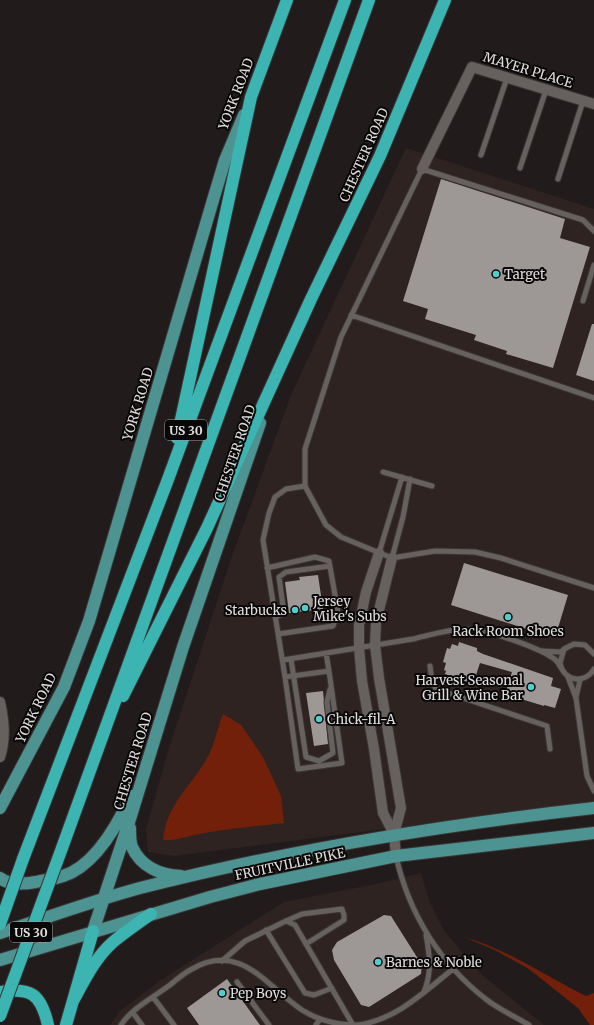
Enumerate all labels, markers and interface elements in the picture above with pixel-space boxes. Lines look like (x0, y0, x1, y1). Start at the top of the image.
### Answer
street label: MAYER PLACE (481, 48, 576, 92)
street label: YORK ROAD (214, 56, 258, 133)
street label: CHESTER ROAD (336, 105, 392, 205)
place label: Target (504, 266, 545, 283)
marker: Target (491, 269, 501, 279)
street label: YORK ROAD (119, 365, 157, 444)
street label: CHESTER ROAD (210, 402, 260, 504)
road number: US 30 (165, 420, 207, 440)
place label: Jersey Mike's Subs (312, 593, 387, 625)
place label: Starbucks (225, 602, 287, 619)
marker: Jersey Mike's Subs (300, 603, 310, 613)
marker: Starbucks (290, 605, 300, 615)
marker: Rack Room Shoes (503, 612, 513, 622)
place label: Rack Room Shoes (452, 623, 564, 640)
street label: YORK ROAD (11, 670, 60, 747)
place label: Harvest Seasonal Grill & Wine Bar (415, 672, 523, 704)
marker: Harvest Seasonal Grill & Wine Bar (526, 682, 536, 692)
street label: CHESTER ROAD (110, 710, 156, 812)
place label: Chick-fil-A (327, 711, 396, 728)
marker: Chick-fil-A (314, 714, 324, 724)
street label: FRUITVILLE PIKE (233, 844, 347, 884)
road number: US 30 (10, 922, 52, 942)
place label: Barnes & Noble (386, 954, 482, 971)
marker: Barnes & Noble (373, 957, 383, 967)
place label: Pep Boys (230, 985, 286, 1002)
marker: Pep Boys (217, 988, 227, 998)

